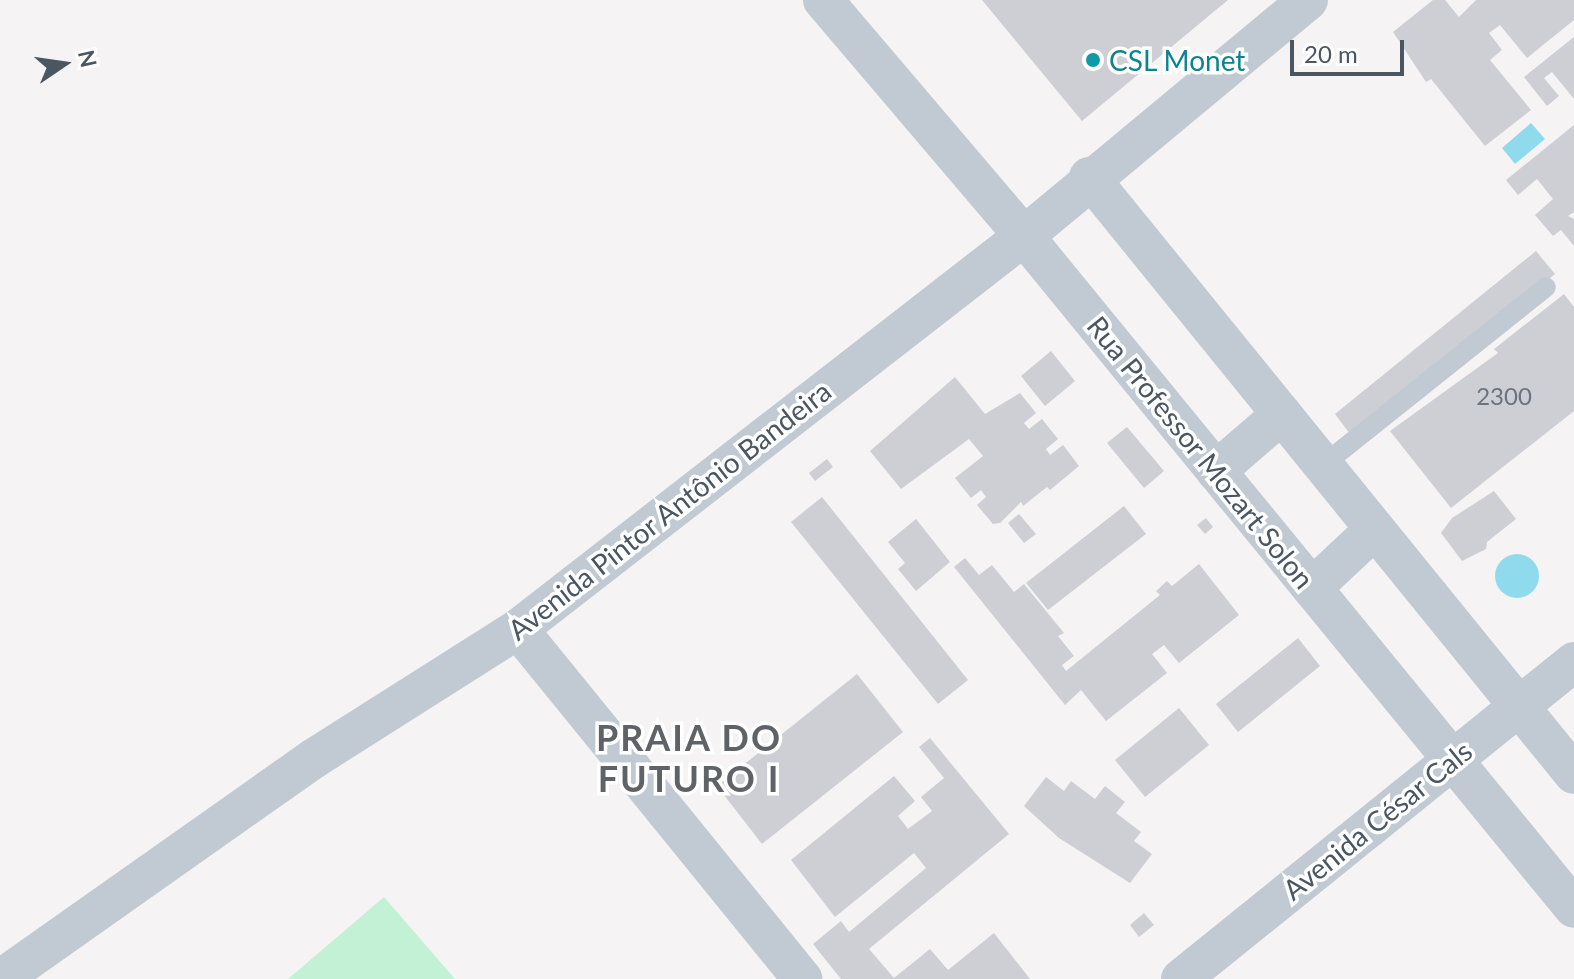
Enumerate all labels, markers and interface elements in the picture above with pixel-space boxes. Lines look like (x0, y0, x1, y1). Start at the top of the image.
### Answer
north arrow (24, 24, 104, 104)
scale bar (1294, 24, 1408, 74)
text: 20 m (1304, 39, 1358, 68)
place label: CSL Monet (1109, 43, 1246, 77)
text: N (73, 47, 103, 70)
marker: CSL Monet (1084, 51, 1102, 69)
street label: Rua Professor Mozart Solon (1081, 309, 1321, 595)
street label: Avenida Pintor Antônio Bandeira (500, 373, 838, 647)
house number: 2300 (1476, 382, 1532, 410)
district label: PRAIA DO FUTURO I (595, 715, 783, 800)
street label: Avenida César Cals (1276, 733, 1478, 907)

